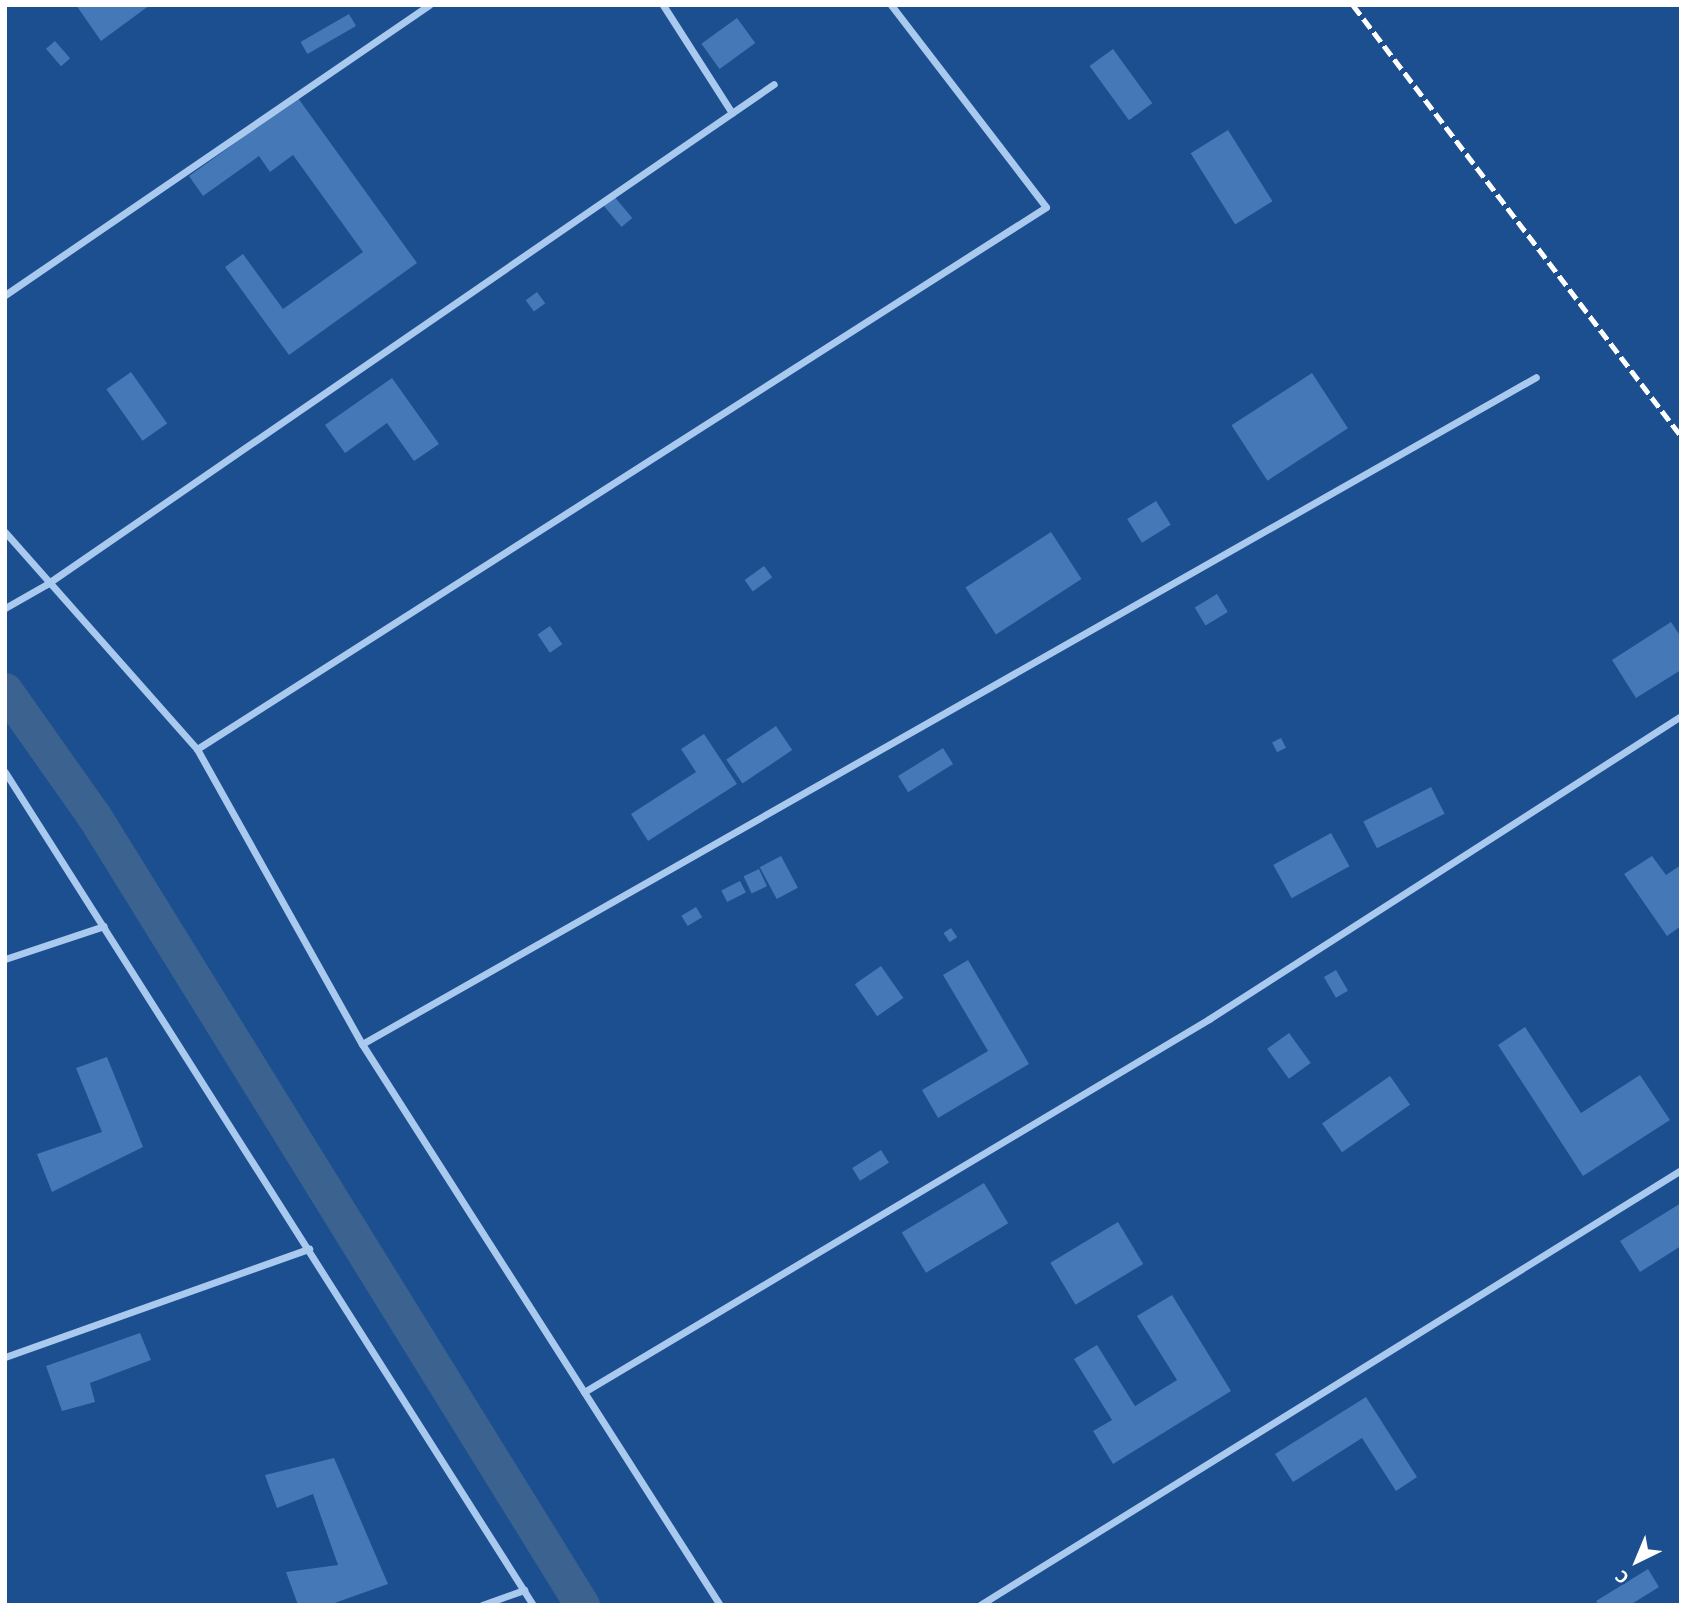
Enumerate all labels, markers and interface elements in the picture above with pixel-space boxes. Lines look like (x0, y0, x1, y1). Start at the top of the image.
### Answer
north arrow (1602, 1526, 1672, 1596)
text: С (1612, 1566, 1633, 1587)

